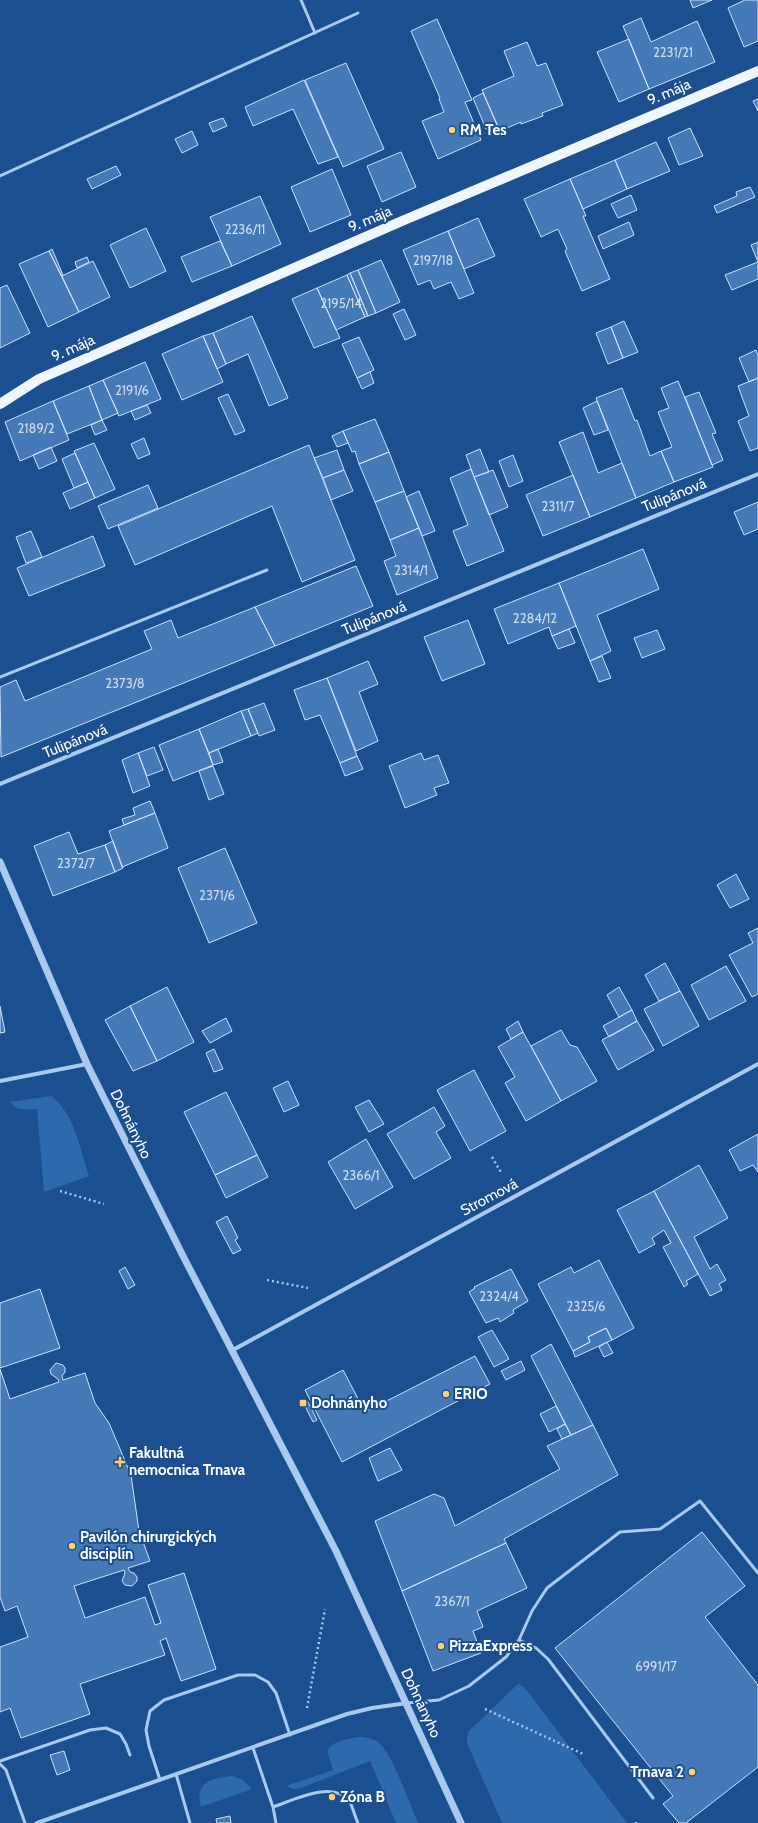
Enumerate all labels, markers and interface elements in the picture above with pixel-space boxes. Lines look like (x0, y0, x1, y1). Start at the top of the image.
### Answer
house number: 2231/21 (653, 44, 693, 60)
street label: 9. mája (645, 75, 694, 109)
place label: RM Tes (460, 121, 507, 139)
marker: RM Tes (447, 125, 457, 135)
street label: 9. mája (346, 202, 395, 236)
house number: 2236/11 (225, 221, 265, 237)
house number: 2197/18 (413, 252, 453, 268)
house number: 2195/14 (320, 295, 362, 311)
street label: 9. mája (49, 330, 98, 365)
house number: 2191/6 (115, 382, 149, 398)
house number: 2189/2 (18, 420, 55, 436)
street label: Tulipánová (639, 474, 710, 516)
house number: 2311/7 (541, 498, 575, 514)
house number: 2314/1 (394, 562, 428, 578)
street label: Tulipánová (339, 597, 410, 639)
house number: 2284/12 (513, 610, 557, 626)
house number: 2373/8 (105, 675, 145, 691)
street label: Tulipánová (40, 720, 111, 762)
house number: 2372/7 (57, 855, 95, 871)
house number: 2371/6 (199, 887, 235, 903)
street label: Dohnányho (106, 1086, 156, 1162)
house number: 2366/1 (342, 1167, 380, 1183)
street label: Stromová (457, 1174, 521, 1220)
house number: 2324/4 (479, 1288, 519, 1304)
house number: 2325/6 (567, 1298, 605, 1314)
place label: ERIO (454, 1385, 488, 1403)
marker: ERIO (441, 1389, 451, 1399)
place label: Dohnányho (311, 1394, 388, 1412)
marker: Dohnányho (298, 1398, 308, 1408)
place label: Fakultná nemocnica Trnava (129, 1444, 246, 1479)
marker: Fakultná nemocnica Trnava (114, 1456, 126, 1468)
place label: Pavilón chirurgických disciplín (80, 1528, 216, 1563)
marker: Pavilón chirurgických disciplín (67, 1541, 77, 1551)
house number: 2367/1 (434, 1593, 470, 1609)
place label: PizzaExpress (449, 1637, 533, 1655)
marker: PizzaExpress (436, 1641, 446, 1651)
house number: 6991/17 (635, 1658, 677, 1674)
street label: Dohnányho (397, 1665, 445, 1741)
place label: Trnava 2 (630, 1763, 684, 1781)
marker: Trnava 2 (687, 1767, 697, 1777)
place label: Zóna B (340, 1788, 385, 1806)
marker: Zóna B (327, 1792, 337, 1802)

